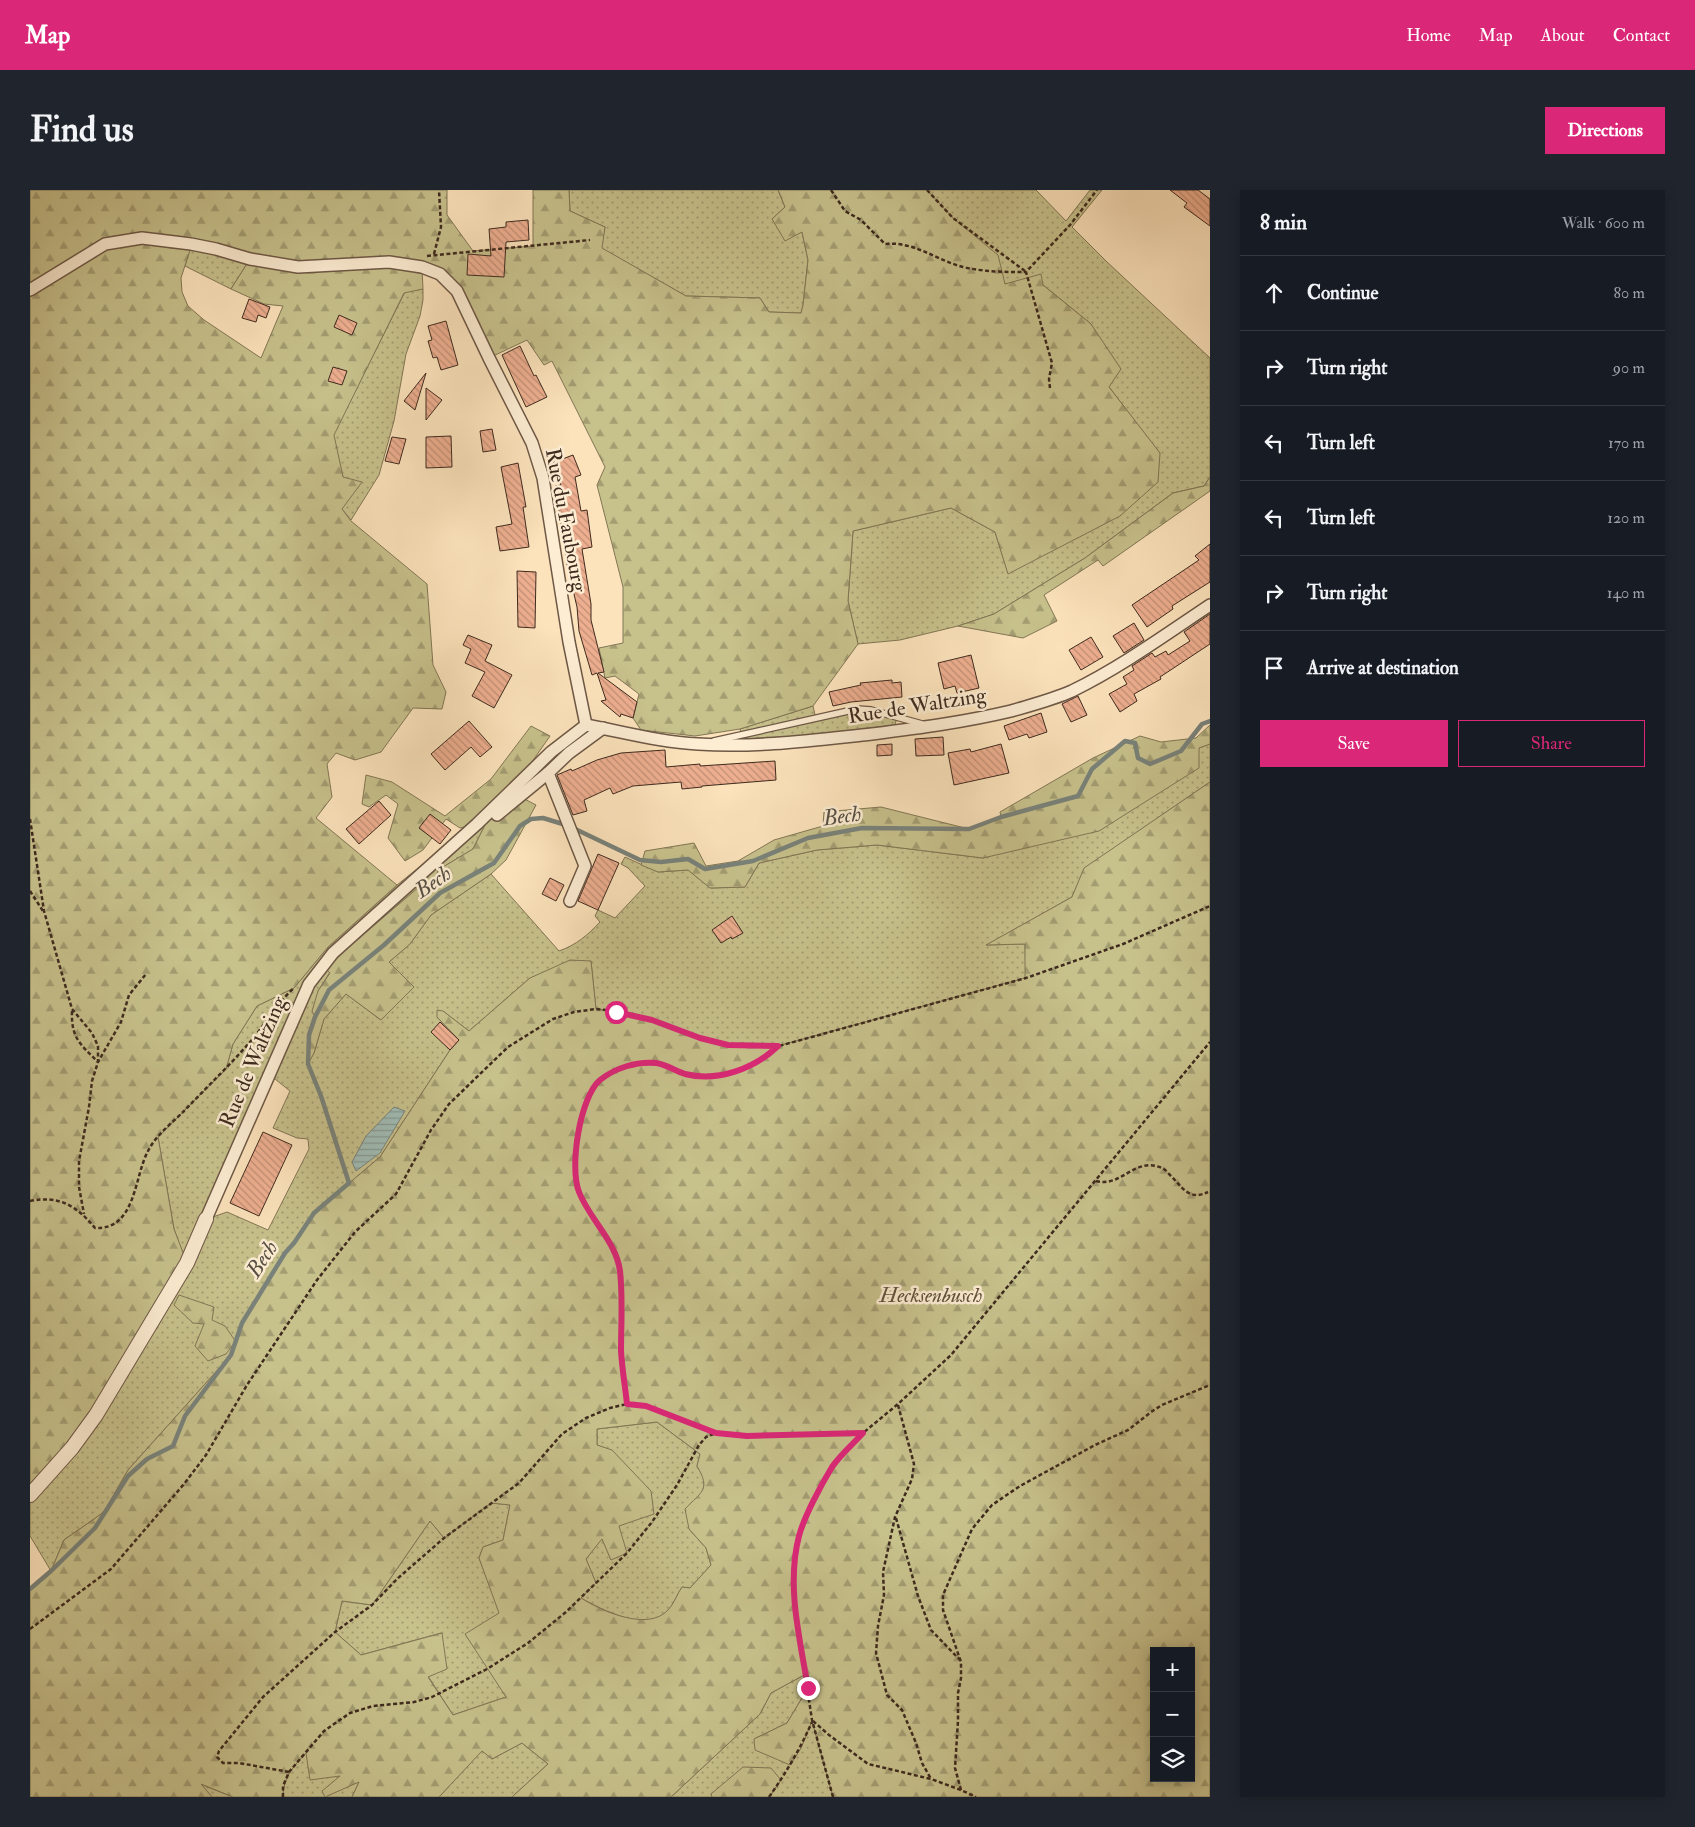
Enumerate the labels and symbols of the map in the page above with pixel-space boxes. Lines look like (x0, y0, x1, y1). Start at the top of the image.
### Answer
street label: Rue du Faubourg (539, 446, 593, 595)
street label: Rue de Waltzing (846, 682, 989, 730)
water label: Bech (820, 799, 863, 833)
water label: Bech (408, 859, 457, 905)
street label: Rue de Waltzing (213, 992, 293, 1132)
route start (605, 1001, 628, 1024)
water label: Bech (239, 1235, 284, 1284)
park label: Hecksenbusch (879, 1282, 982, 1309)
route end (797, 1677, 820, 1700)

